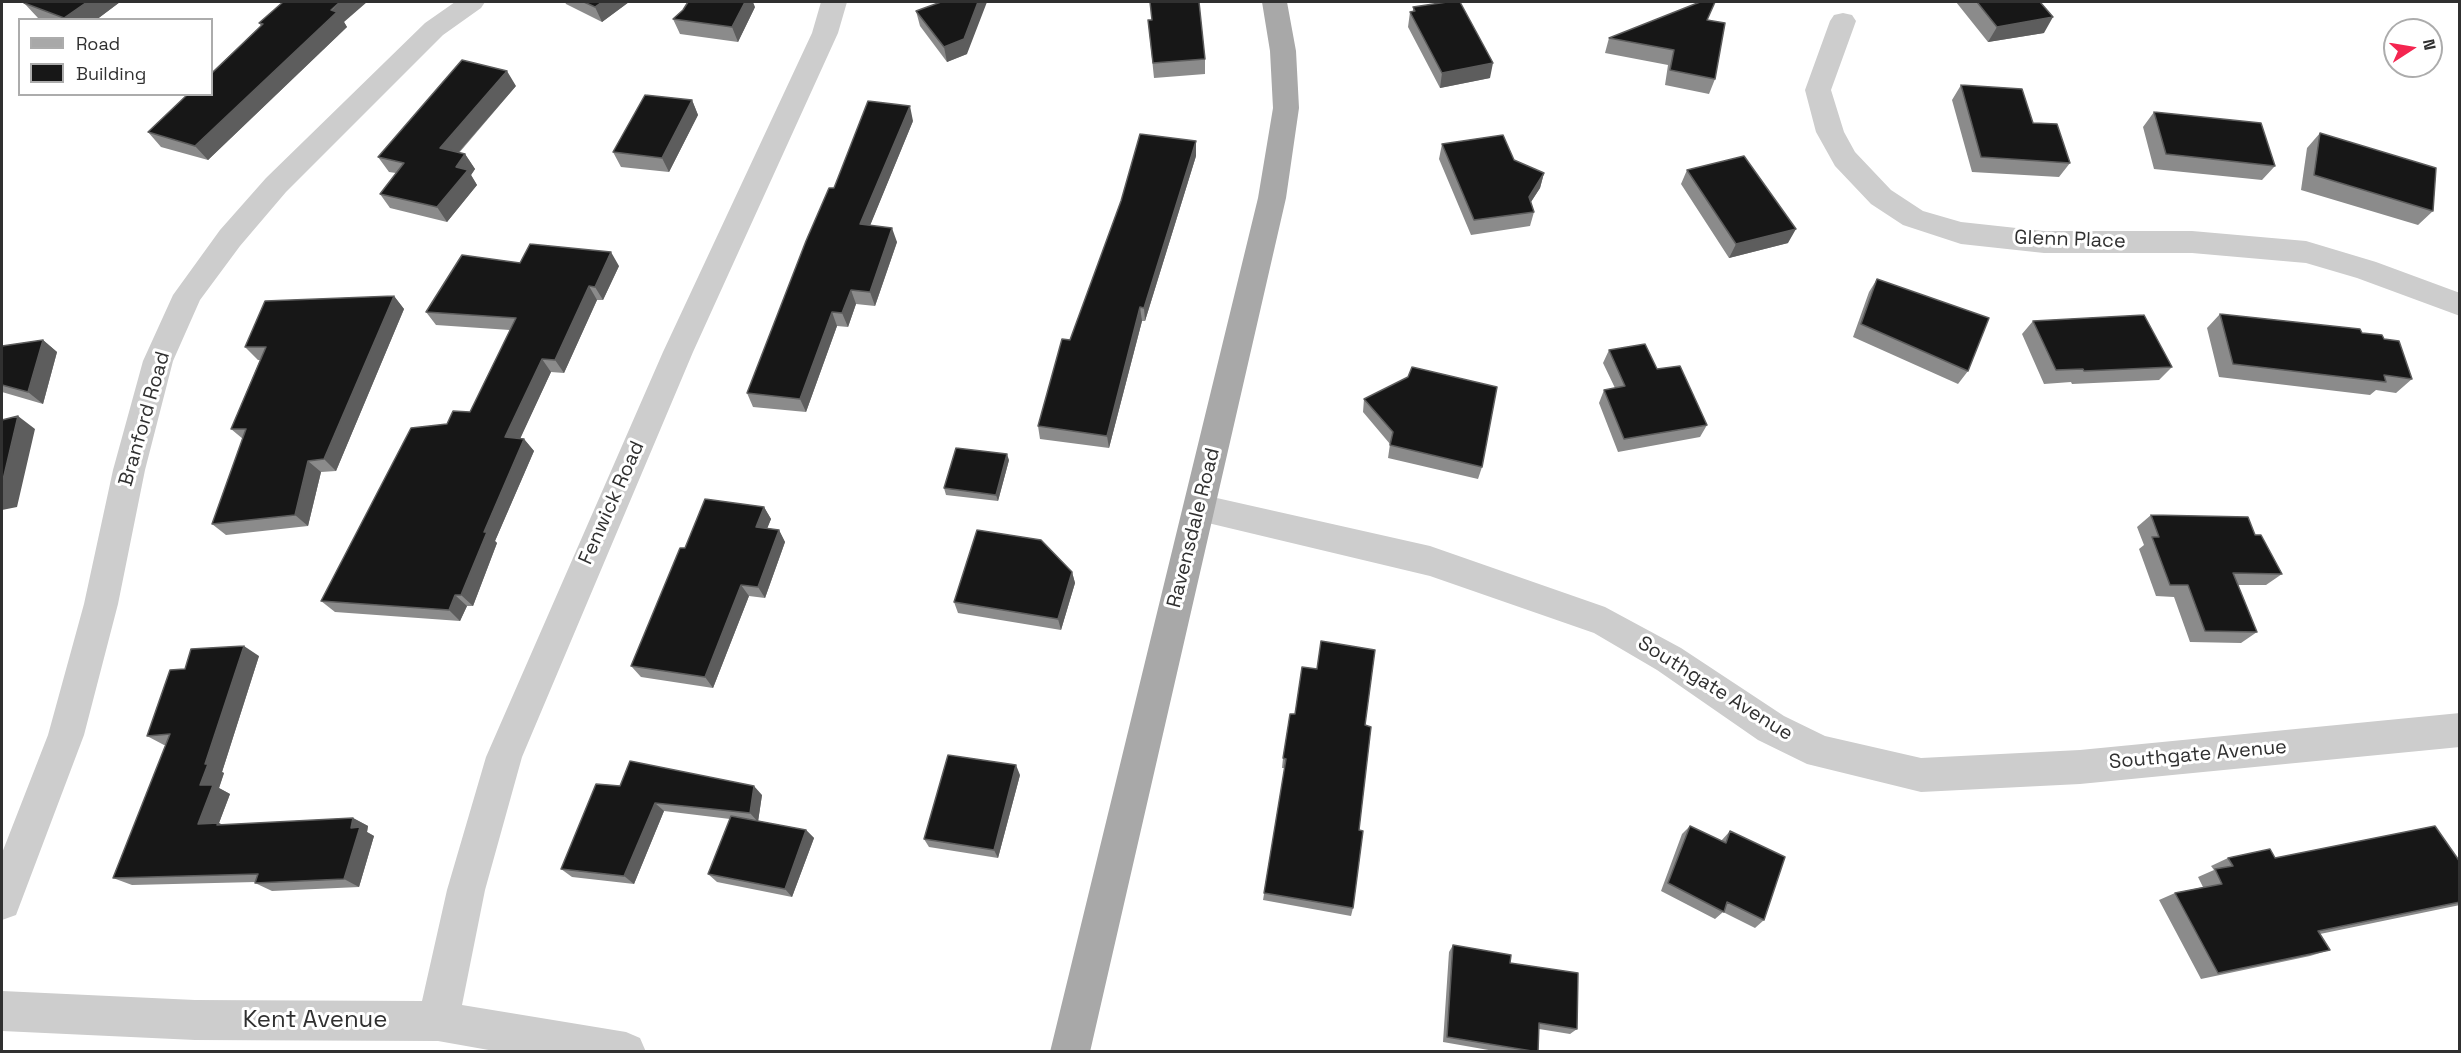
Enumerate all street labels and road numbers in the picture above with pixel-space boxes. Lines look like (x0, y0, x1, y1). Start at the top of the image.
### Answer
street label: Glenn Place (2014, 226, 2126, 254)
street label: Branford Road (114, 349, 176, 489)
street label: Fenwick Road (574, 438, 650, 568)
street label: Ravensdale Road (1163, 446, 1225, 610)
street label: Southgate Avenue (1633, 632, 1797, 746)
street label: Southgate Avenue (2108, 735, 2288, 775)
street label: Kent Avenue (243, 1006, 387, 1034)

